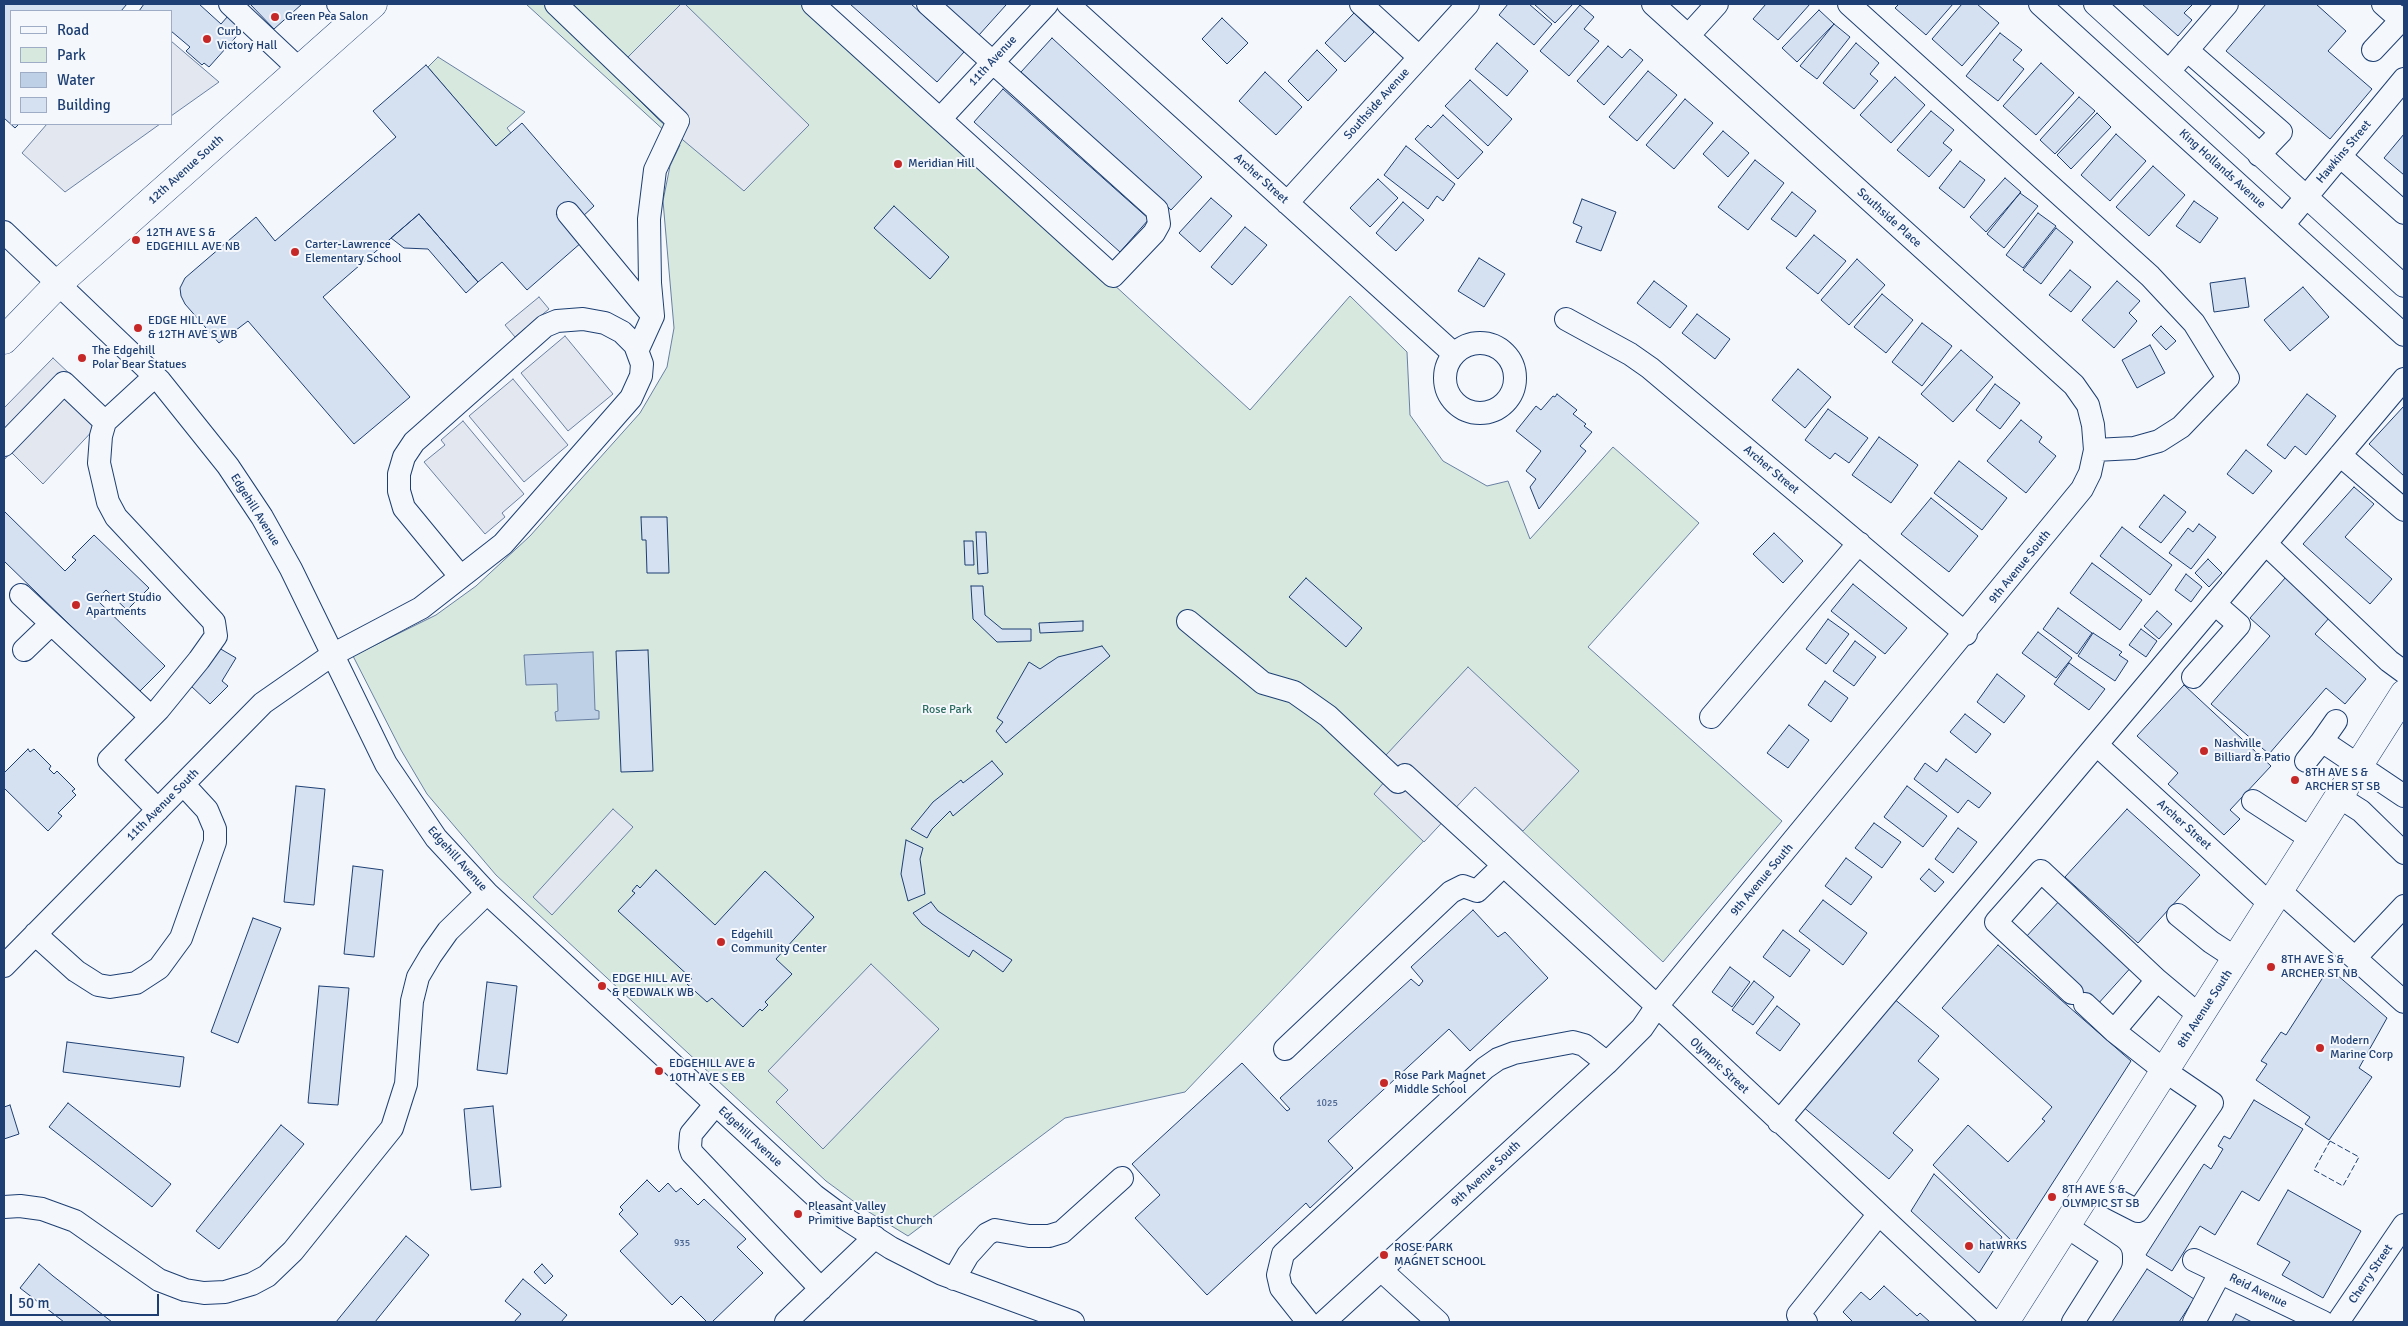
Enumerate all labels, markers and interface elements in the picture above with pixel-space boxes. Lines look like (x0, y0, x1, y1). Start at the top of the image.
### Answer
legend (10, 10, 172, 125)
place label: Green Pea Salon (285, 10, 368, 24)
marker: Green Pea Salon (269, 11, 281, 23)
text: Road (57, 21, 89, 39)
place label: Curb Victory Hall (217, 25, 277, 53)
marker: Curb Victory Hall (201, 33, 213, 45)
street label: 11th Avenue (966, 33, 1020, 89)
text: Park (57, 46, 86, 64)
street label: Southside Avenue (1341, 65, 1413, 143)
text: Water (57, 71, 95, 89)
text: Building (57, 96, 111, 114)
street label: Hawkins Street (2314, 118, 2374, 186)
street label: King Hollands Avenue (2176, 126, 2268, 212)
street label: 12th Avenue South (145, 132, 227, 208)
street label: Archer Street (1231, 151, 1291, 207)
place label: Meridian Hill (908, 157, 975, 171)
marker: Meridian Hill (892, 158, 904, 170)
street label: Southside Place (1854, 185, 1924, 251)
place label: 12TH AVE S & EDGEHILL AVE NB (146, 226, 240, 254)
marker: 12TH AVE S & EDGEHILL AVE NB (130, 234, 142, 246)
place label: Carter-Lawrence Elementary School (305, 238, 401, 266)
marker: Carter-Lawrence Elementary School (289, 246, 301, 258)
place label: EDGE HILL AVE & 12TH AVE S WB (148, 314, 238, 342)
marker: EDGE HILL AVE & 12TH AVE S WB (132, 322, 144, 334)
place label: The Edgehill Polar Bear Statues (92, 344, 187, 372)
marker: The Edgehill Polar Bear Statues (76, 352, 88, 364)
street label: Archer Street (1740, 443, 1802, 497)
street label: Edgehill Avenue (227, 471, 283, 549)
street label: 9th Avenue South (1986, 527, 2054, 607)
place label: Gernert Studio Apartments (86, 591, 161, 619)
marker: Gernert Studio Apartments (70, 599, 82, 611)
park label: Rose Park (922, 703, 972, 717)
place label: Nashville Billiard & Patio (2214, 737, 2290, 765)
marker: Nashville Billiard & Patio (2198, 745, 2210, 757)
street label: 11th Avenue South (124, 766, 202, 844)
place label: 8TH AVE S & ARCHER ST SB (2305, 766, 2380, 794)
marker: 8TH AVE S & ARCHER ST SB (2289, 774, 2301, 786)
street label: Archer Street (2154, 797, 2214, 853)
street label: Edgehill Avenue (424, 824, 490, 894)
street label: 9th Avenue South (1727, 841, 1797, 919)
place label: Edgehill Community Center (731, 928, 827, 956)
marker: Edgehill Community Center (715, 936, 727, 948)
place label: 8TH AVE S & ARCHER ST NB (2281, 953, 2358, 981)
marker: 8TH AVE S & ARCHER ST NB (2265, 961, 2277, 973)
street label: 8th Avenue South (2174, 967, 2236, 1051)
place label: EDGE HILL AVE & PEDWALK WB (612, 972, 694, 1000)
marker: EDGE HILL AVE & PEDWALK WB (596, 980, 608, 992)
place label: Modern Marine Corp (2330, 1034, 2393, 1062)
street label: Olympic Street (1686, 1035, 1752, 1097)
marker: Modern Marine Corp (2314, 1042, 2326, 1054)
place label: EDGEHILL AVE & 10TH AVE S EB (669, 1057, 755, 1085)
marker: EDGEHILL AVE & 10TH AVE S EB (653, 1065, 665, 1077)
place label: Rose Park Magnet Middle School (1394, 1069, 1486, 1097)
marker: Rose Park Magnet Middle School (1378, 1077, 1390, 1089)
house number: 1025 (1316, 1097, 1338, 1109)
street label: Edgehill Avenue (715, 1104, 785, 1170)
street label: 9th Avenue South (1448, 1138, 1524, 1210)
place label: 8TH AVE S & OLYMPIC ST SB (2062, 1183, 2139, 1211)
marker: 8TH AVE S & OLYMPIC ST SB (2046, 1191, 2058, 1203)
place label: Pleasant Valley Primitive Baptist Church (808, 1200, 933, 1228)
marker: Pleasant Valley Primitive Baptist Church (792, 1208, 804, 1220)
house number: 935 (674, 1237, 690, 1249)
place label: hatWRKS (1979, 1239, 2027, 1253)
marker: hatWRKS (1963, 1240, 1975, 1252)
place label: ROSE PARK MAGNET SCHOOL (1394, 1241, 1486, 1269)
street label: Cherry Street (2346, 1242, 2396, 1306)
marker: ROSE PARK MAGNET SCHOOL (1378, 1249, 1390, 1261)
street label: Reid Avenue (2227, 1271, 2289, 1311)
scale bar (12, 1284, 161, 1316)
text: 50 m (18, 1294, 49, 1312)

